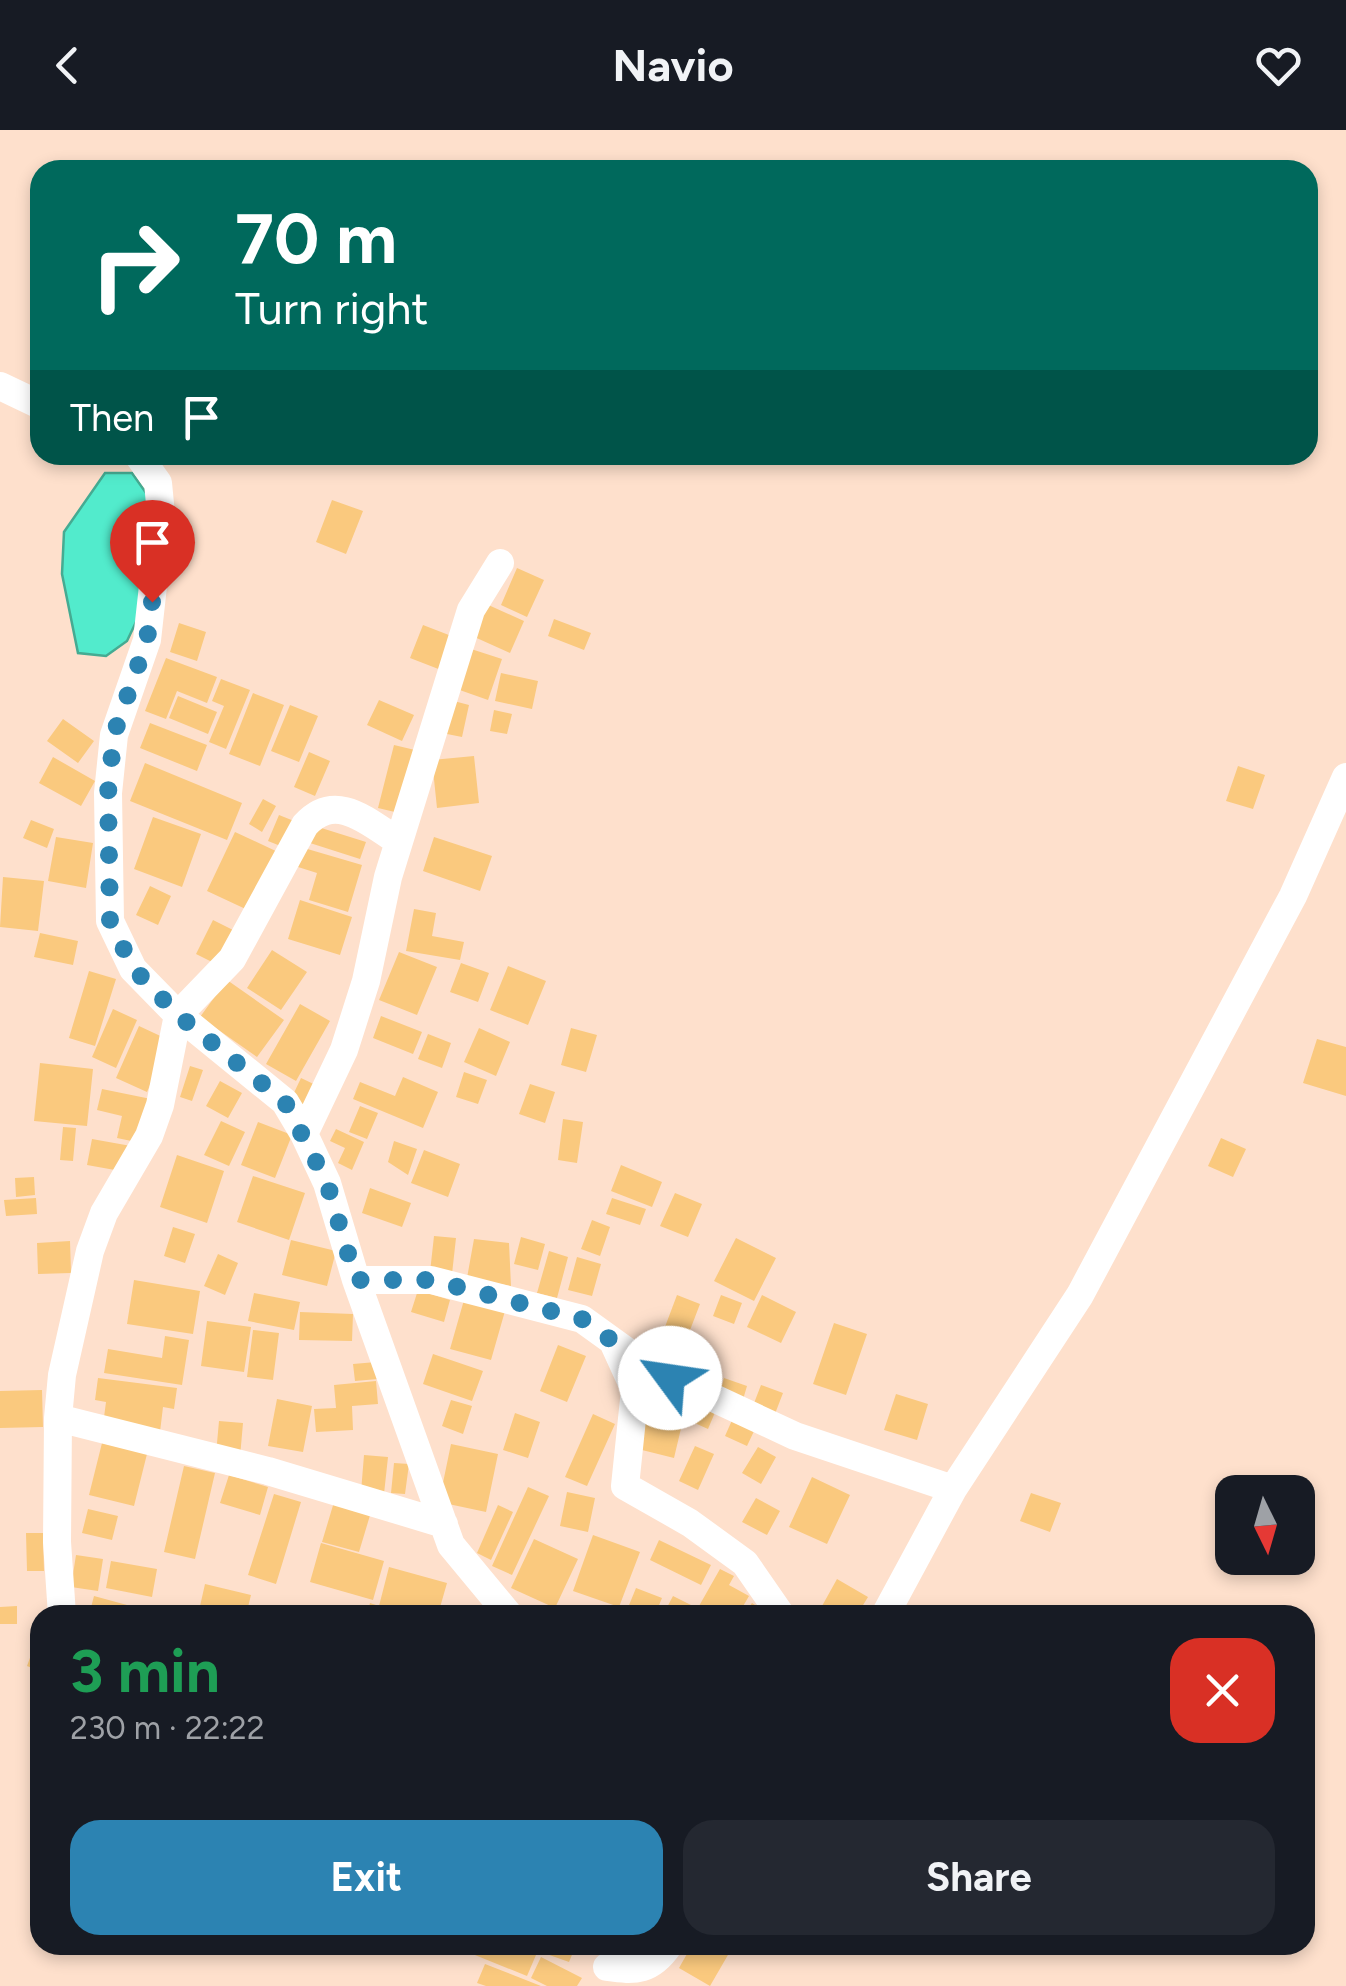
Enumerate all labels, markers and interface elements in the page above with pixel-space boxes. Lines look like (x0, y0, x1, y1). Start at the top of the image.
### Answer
icon: back (40, 38, 95, 93)
text: Navio (612, 38, 734, 92)
icon: heart (1251, 38, 1306, 93)
text: 70 m (235, 196, 397, 281)
icon: right (70, 200, 200, 330)
text: Turn right (235, 281, 428, 335)
icon: arrive (174, 390, 229, 445)
text: Then (70, 395, 154, 441)
pin (110, 500, 195, 603)
icon: arrive (125, 515, 180, 570)
position arrow (618, 1326, 722, 1430)
north arrow (1215, 1475, 1315, 1575)
map controls (1215, 1475, 1315, 1575)
text: 3 min (70, 1635, 220, 1707)
button: close (1170, 1638, 1275, 1743)
text: 230 m · 22:22 (70, 1709, 265, 1747)
button: Exit (70, 1820, 663, 1935)
button: Share (683, 1820, 1275, 1935)

